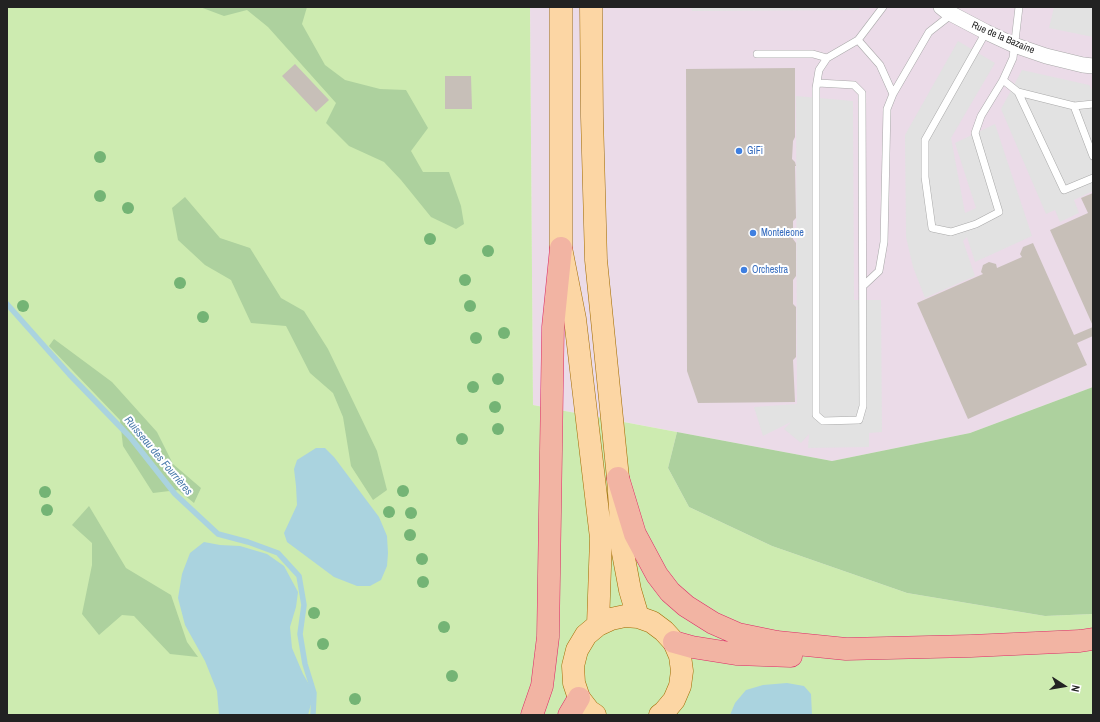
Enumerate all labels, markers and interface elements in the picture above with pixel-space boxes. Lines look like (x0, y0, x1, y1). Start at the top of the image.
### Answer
street label: Rue de la Bazaine (970, 19, 1036, 57)
place label: GiFi (747, 145, 763, 157)
marker: GiFi (734, 146, 744, 156)
place label: Monteleone (761, 227, 804, 239)
marker: Monteleone (748, 228, 758, 238)
place label: Orchestra (752, 264, 788, 276)
marker: Orchestra (739, 265, 749, 275)
water label: Ruisseau des Fourrières (121, 414, 195, 498)
north arrow (1044, 666, 1084, 706)
text: N (1068, 684, 1083, 693)

